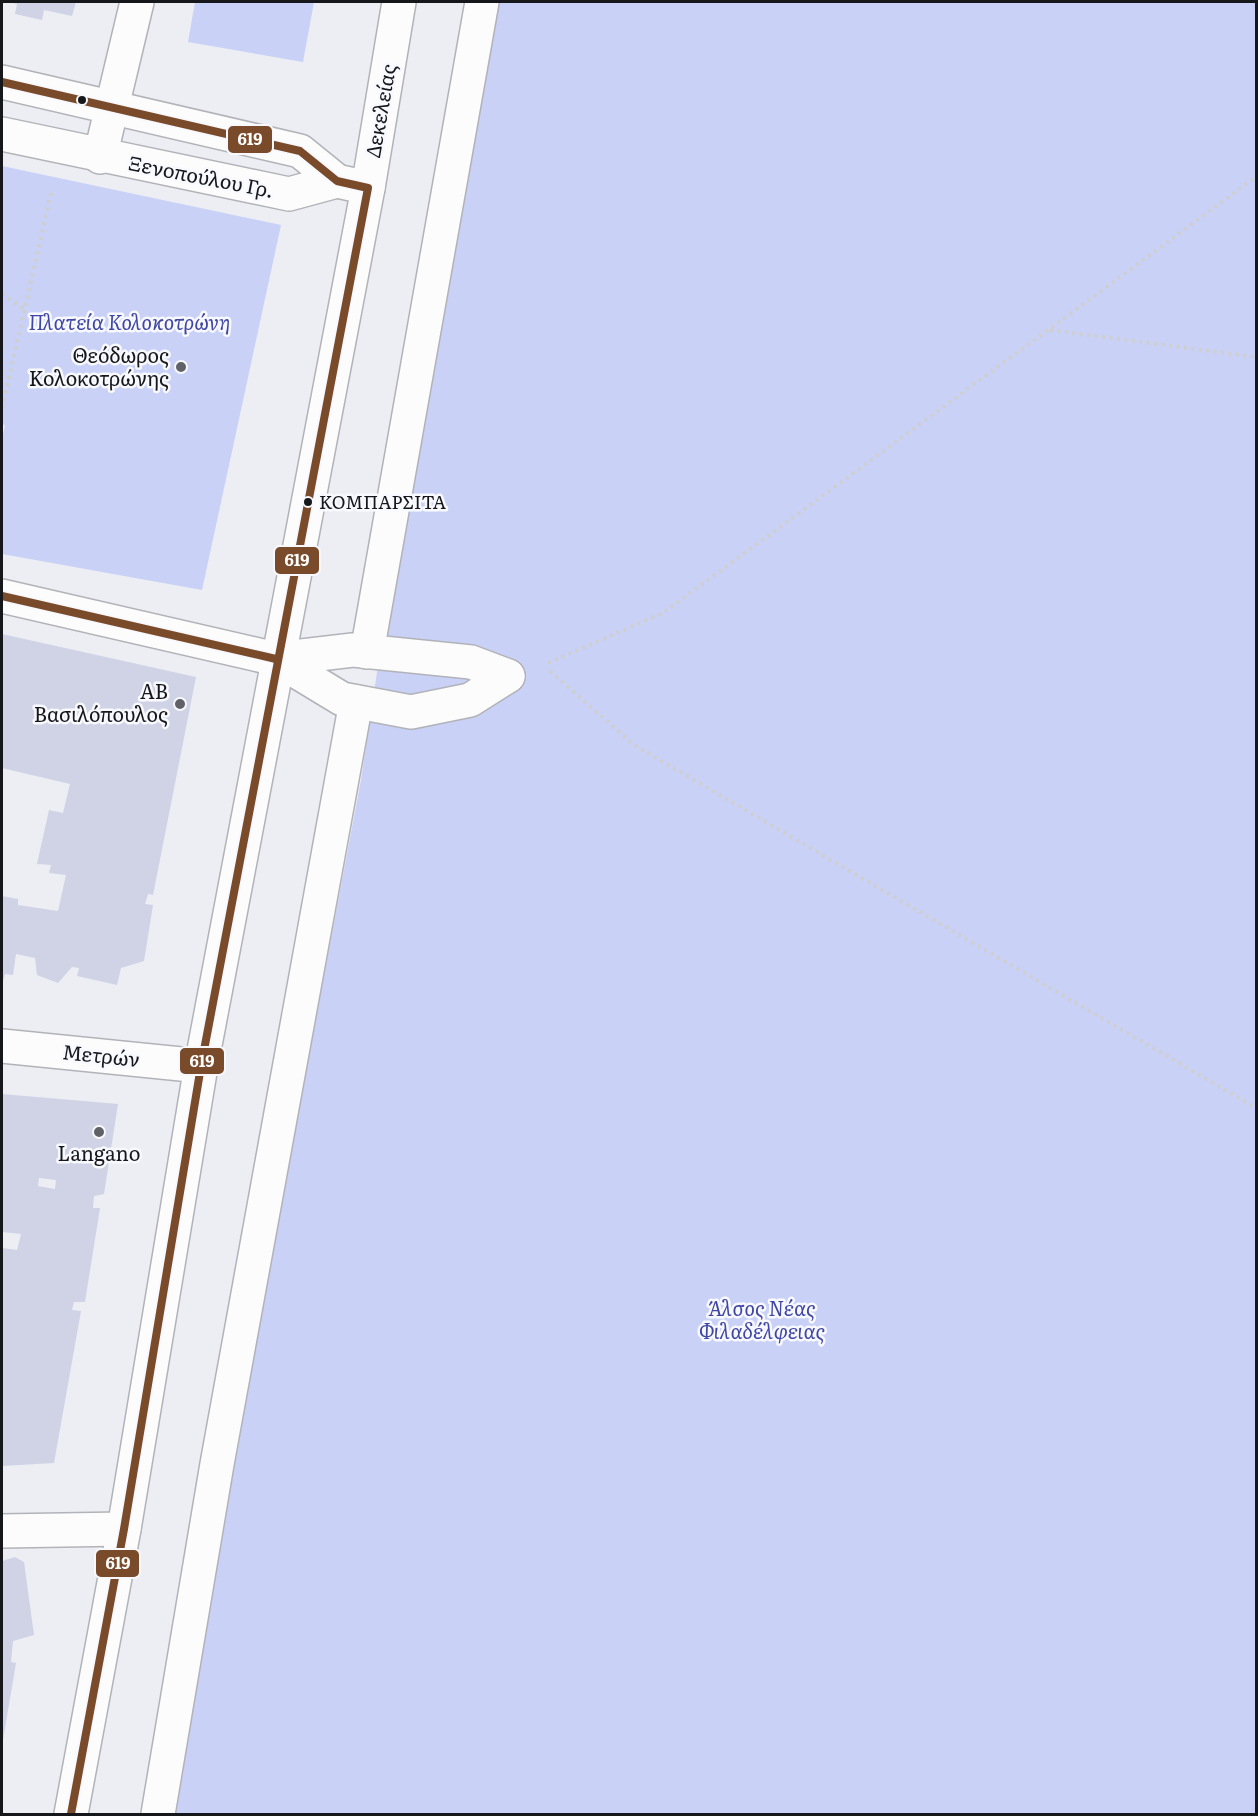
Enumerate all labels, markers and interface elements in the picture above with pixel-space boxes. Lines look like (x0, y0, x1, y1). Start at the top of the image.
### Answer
street label: Δεκελείας (356, 61, 402, 160)
unlabelled marker (76, 94, 88, 106)
line badge: 619 (227, 125, 273, 154)
text: 619 (237, 126, 263, 150)
street label: Ξενoπούλου Γρ. (126, 146, 277, 204)
park label: Πλατεία Κολοκοτρώνη (28, 306, 230, 336)
place label: Θεόδωρος Κολοκοτρώνης (29, 339, 169, 392)
marker: Θεόδωρος Κολοκοτρώνης (174, 360, 188, 374)
place label: ΚΟΜΠΑΡΣΙΤΑ (319, 488, 446, 515)
marker: ΚΟΜΠΑΡΣΙΤΑ (302, 496, 314, 508)
line badge: 619 (274, 546, 320, 575)
text: 619 (284, 547, 310, 571)
place label: ΑΒ Βασιλόπουλος (34, 675, 168, 728)
marker: ΑΒ Βασιλόπουλος (173, 697, 187, 711)
street label: Μετρών (61, 1035, 141, 1073)
line badge: 619 (179, 1047, 225, 1075)
text: 619 (189, 1048, 215, 1072)
marker: Langano (92, 1125, 106, 1139)
place label: Langano (58, 1137, 140, 1167)
park label: Άλσος Νέας Φιλαδέλφειας (699, 1292, 825, 1345)
line badge: 619 (95, 1549, 140, 1578)
text: 619 (105, 1550, 131, 1574)

